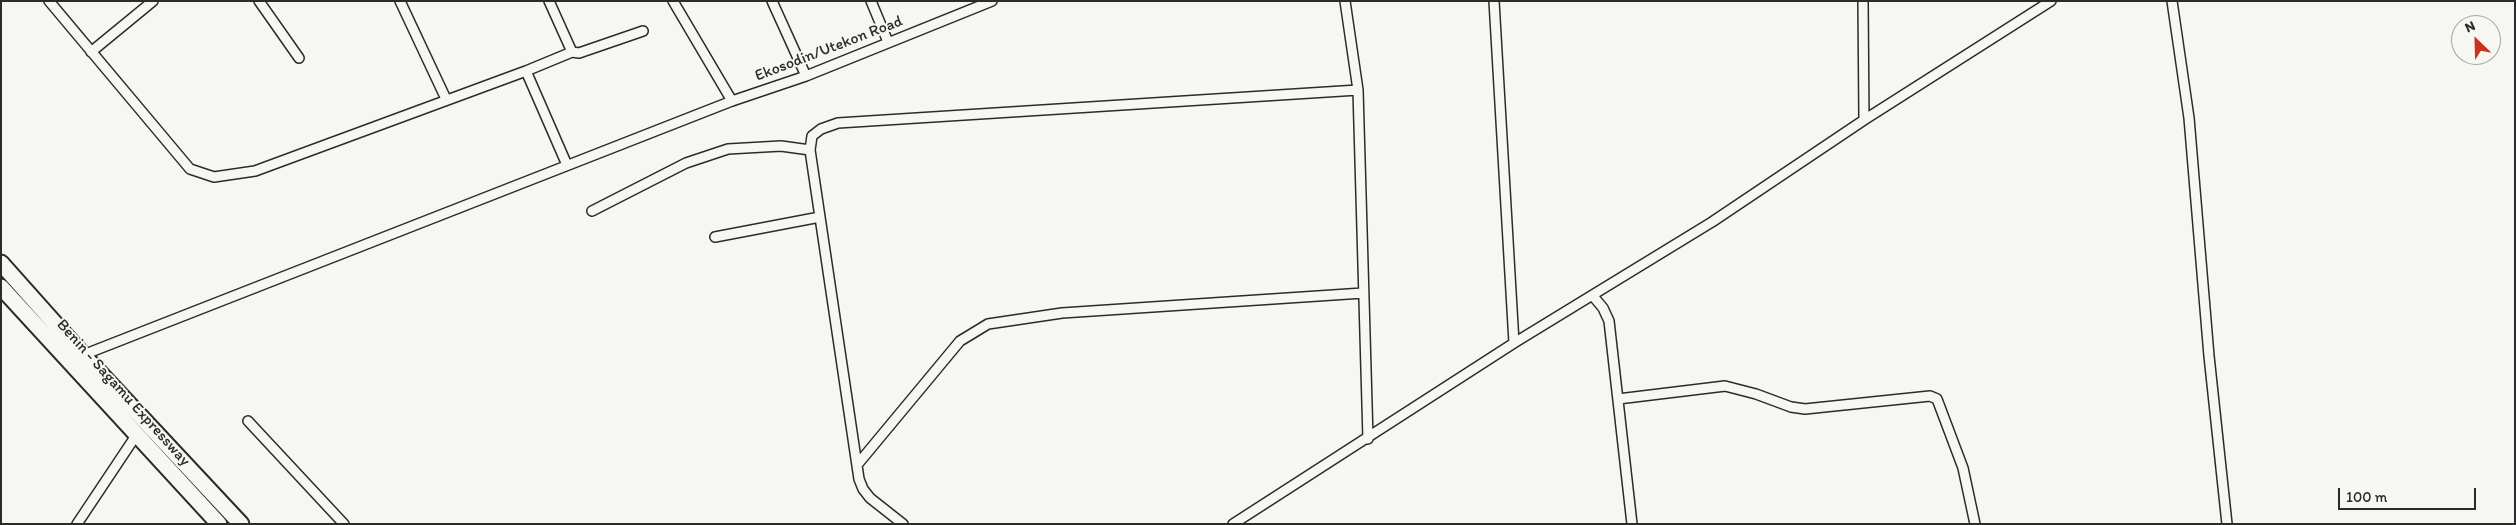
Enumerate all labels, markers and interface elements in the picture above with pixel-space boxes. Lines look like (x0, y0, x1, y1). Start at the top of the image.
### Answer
street label: Ekosodin/Utekon Road (752, 12, 906, 86)
north arrow (2451, 15, 2501, 65)
text: N (2462, 17, 2478, 36)
street label: Benin - Sagamu Expressway (52, 316, 194, 470)
scale bar (2341, 478, 2478, 510)
text: 100 m (2346, 488, 2387, 506)

